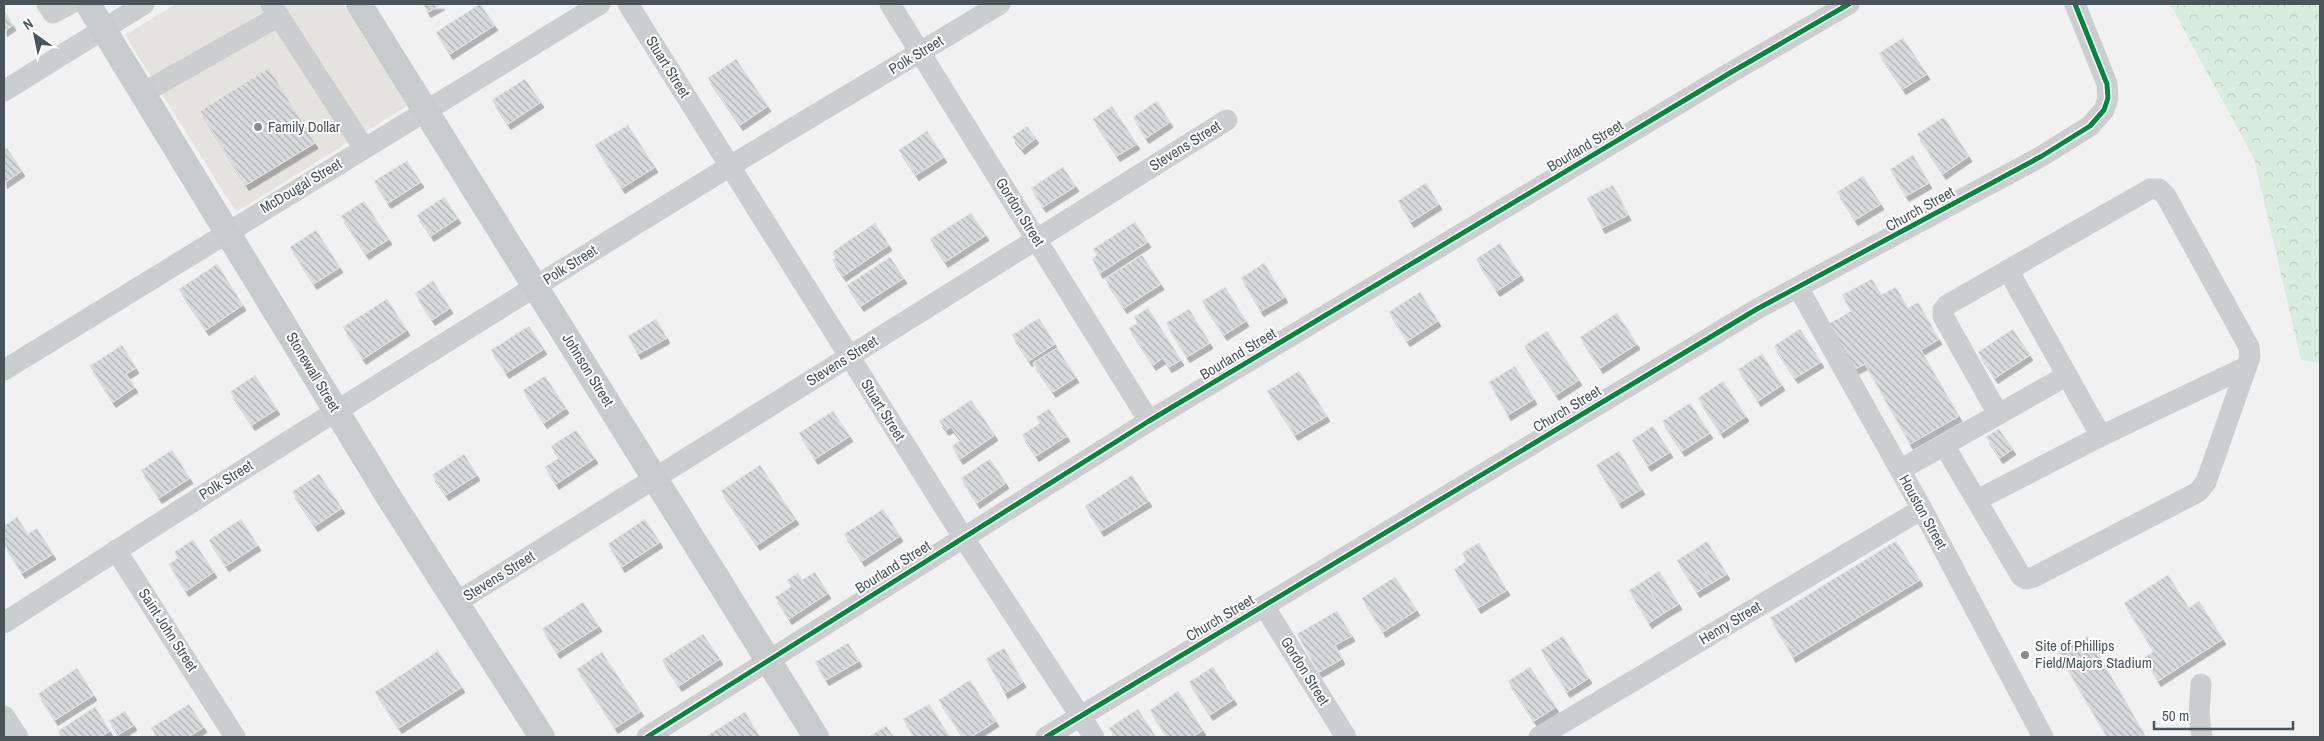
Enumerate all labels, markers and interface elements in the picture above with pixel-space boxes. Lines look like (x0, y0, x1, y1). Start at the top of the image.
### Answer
north arrow (10, 10, 60, 60)
text: N (20, 14, 36, 34)
street label: Polk Street (885, 30, 947, 79)
street label: Stuart Street (641, 32, 696, 102)
street label: Bourland Street (1543, 114, 1627, 177)
street label: Stevens Street (1145, 115, 1225, 176)
place label: Family Dollar (268, 116, 340, 137)
marker: Family Dollar (252, 121, 264, 133)
street label: McDougal Street (256, 153, 346, 218)
street label: Gordon Street (991, 173, 1050, 251)
street label: Church Street (1881, 181, 1959, 236)
street label: Polk Street (539, 239, 601, 289)
street label: Bourland Street (1196, 322, 1280, 385)
street label: Stonewall Street (281, 328, 346, 416)
street label: Johnson Street (558, 329, 620, 411)
street label: Stevens Street (802, 330, 882, 391)
street label: Stuart Street (856, 375, 911, 445)
street label: Church Street (1529, 380, 1605, 437)
street label: Polk Street (195, 454, 257, 504)
street label: Houston Street (1894, 471, 1953, 553)
street label: Bourland Street (851, 535, 935, 598)
street label: Stevens Street (459, 545, 539, 606)
street label: Saint John Street (134, 584, 203, 676)
street label: Church Street (1182, 589, 1258, 646)
street label: Henry Street (1695, 595, 1765, 649)
street label: Gordon Street (1276, 632, 1335, 710)
place label: Site of Phillips Field/Majors Stadium (2035, 635, 2152, 673)
marker: Site of Phillips Field/Majors Stadium (2019, 649, 2031, 661)
scale bar (2154, 698, 2293, 730)
text: 50 m (2162, 705, 2189, 726)

